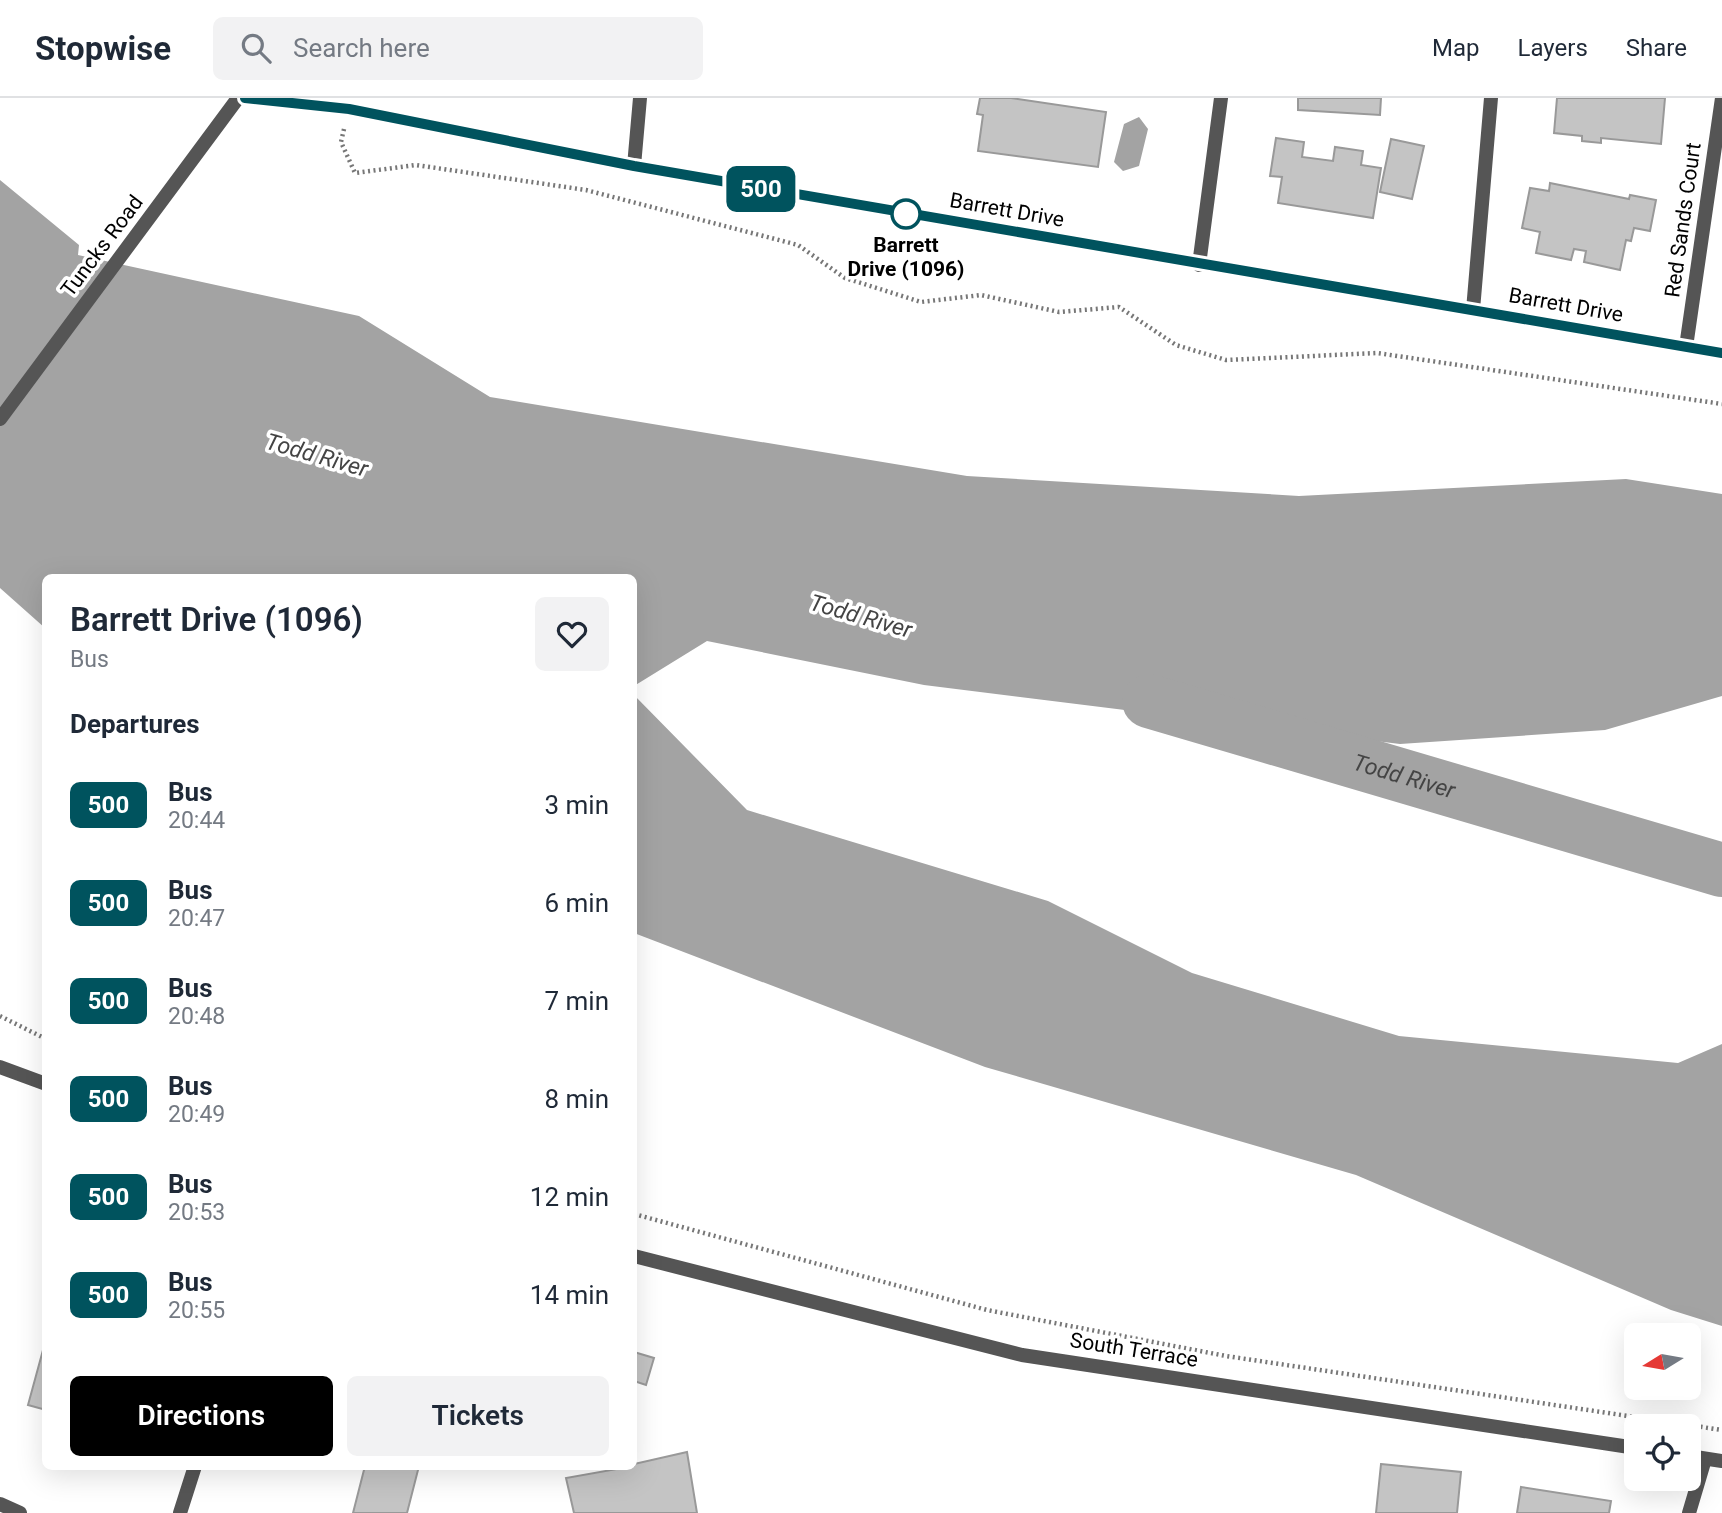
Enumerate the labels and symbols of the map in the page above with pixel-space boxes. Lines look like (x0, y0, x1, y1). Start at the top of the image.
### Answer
street label: Red Sands Court (1660, 141, 1706, 299)
line badge: 500 (721, 166, 801, 212)
street label: Barrett Drive (948, 188, 1066, 232)
street label: Tuncks Road (56, 191, 148, 301)
marker: Barrett Drive (1096) (891, 199, 921, 229)
place label: Barrett Drive (1096) (848, 233, 964, 281)
street label: Barrett Drive (1507, 283, 1625, 327)
water label: Todd River (263, 428, 372, 483)
water label: Todd River (807, 589, 916, 644)
water label: Todd River (1350, 749, 1460, 805)
north arrow (1624, 1323, 1701, 1400)
street label: South Terrace (1068, 1328, 1200, 1372)

